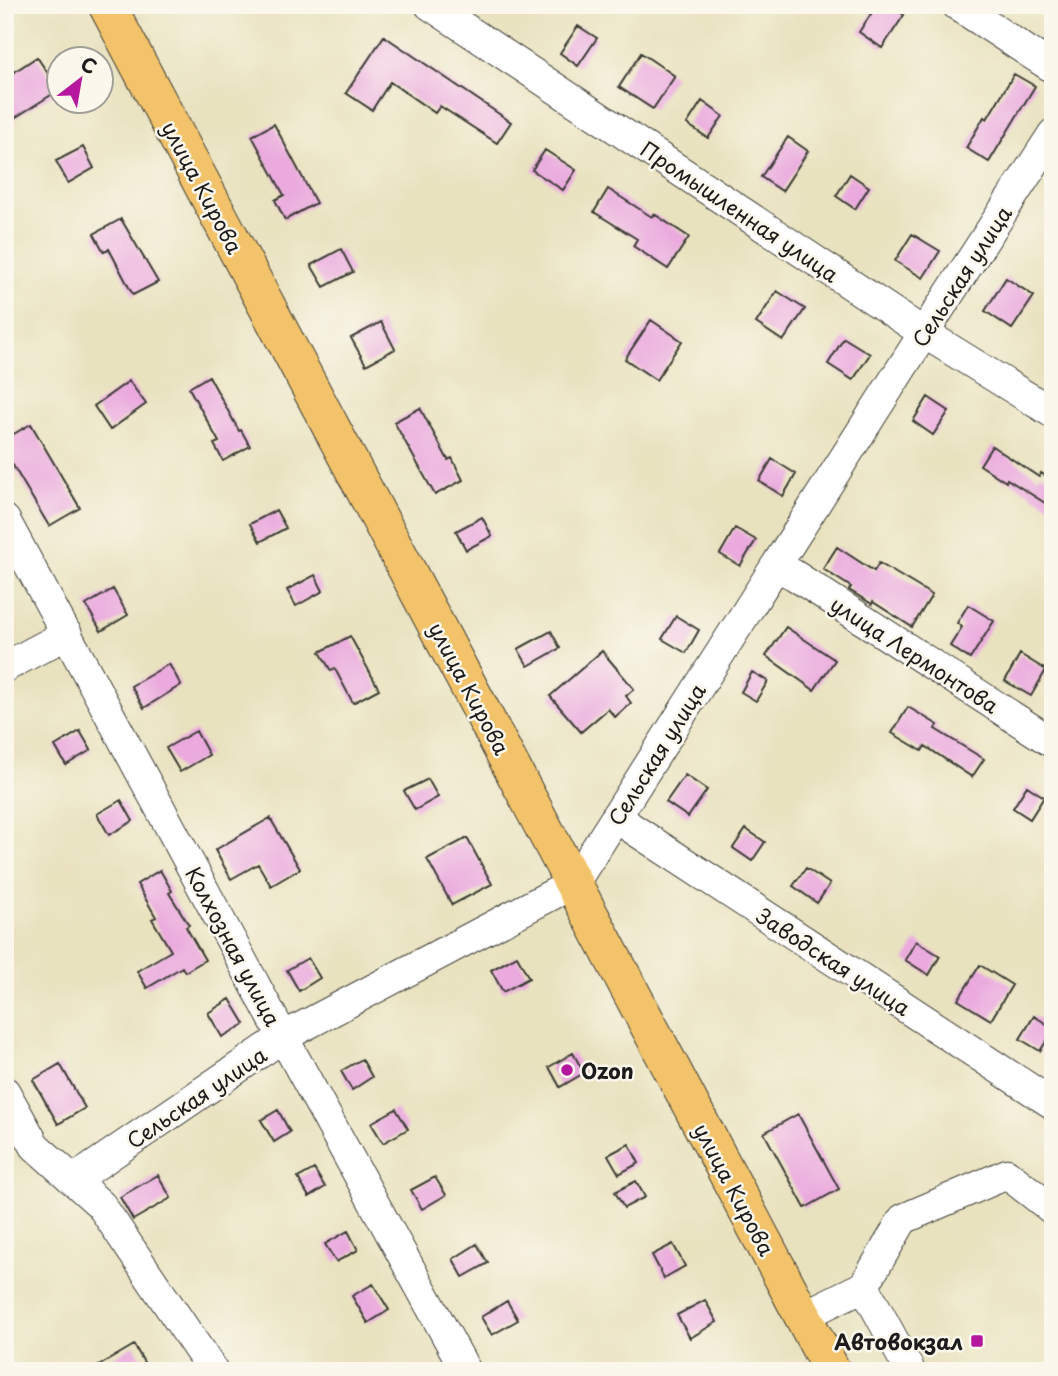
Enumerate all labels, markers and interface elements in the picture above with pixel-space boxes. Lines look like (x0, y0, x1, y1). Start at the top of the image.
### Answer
north arrow (46, 46, 116, 116)
text: С (76, 49, 103, 80)
street label: улица Кирова (155, 115, 251, 259)
street label: Промышленная улица (634, 133, 846, 290)
street label: Сельская улица (903, 198, 1019, 353)
street label: улица Лермонтова (824, 587, 1006, 721)
street label: улица Кирова (422, 616, 518, 760)
street label: Сельская улица (599, 676, 713, 832)
street label: Колхозная улица (178, 861, 290, 1032)
street label: Заводская улица (751, 899, 918, 1023)
street label: Сельская улица (119, 1038, 273, 1156)
place label: Ozon (581, 1054, 634, 1086)
marker: Ozon (559, 1062, 575, 1078)
street label: улица Кирова (687, 1117, 783, 1261)
place label: Автовокзал (834, 1325, 963, 1357)
marker: Автовокзал (969, 1333, 985, 1349)

